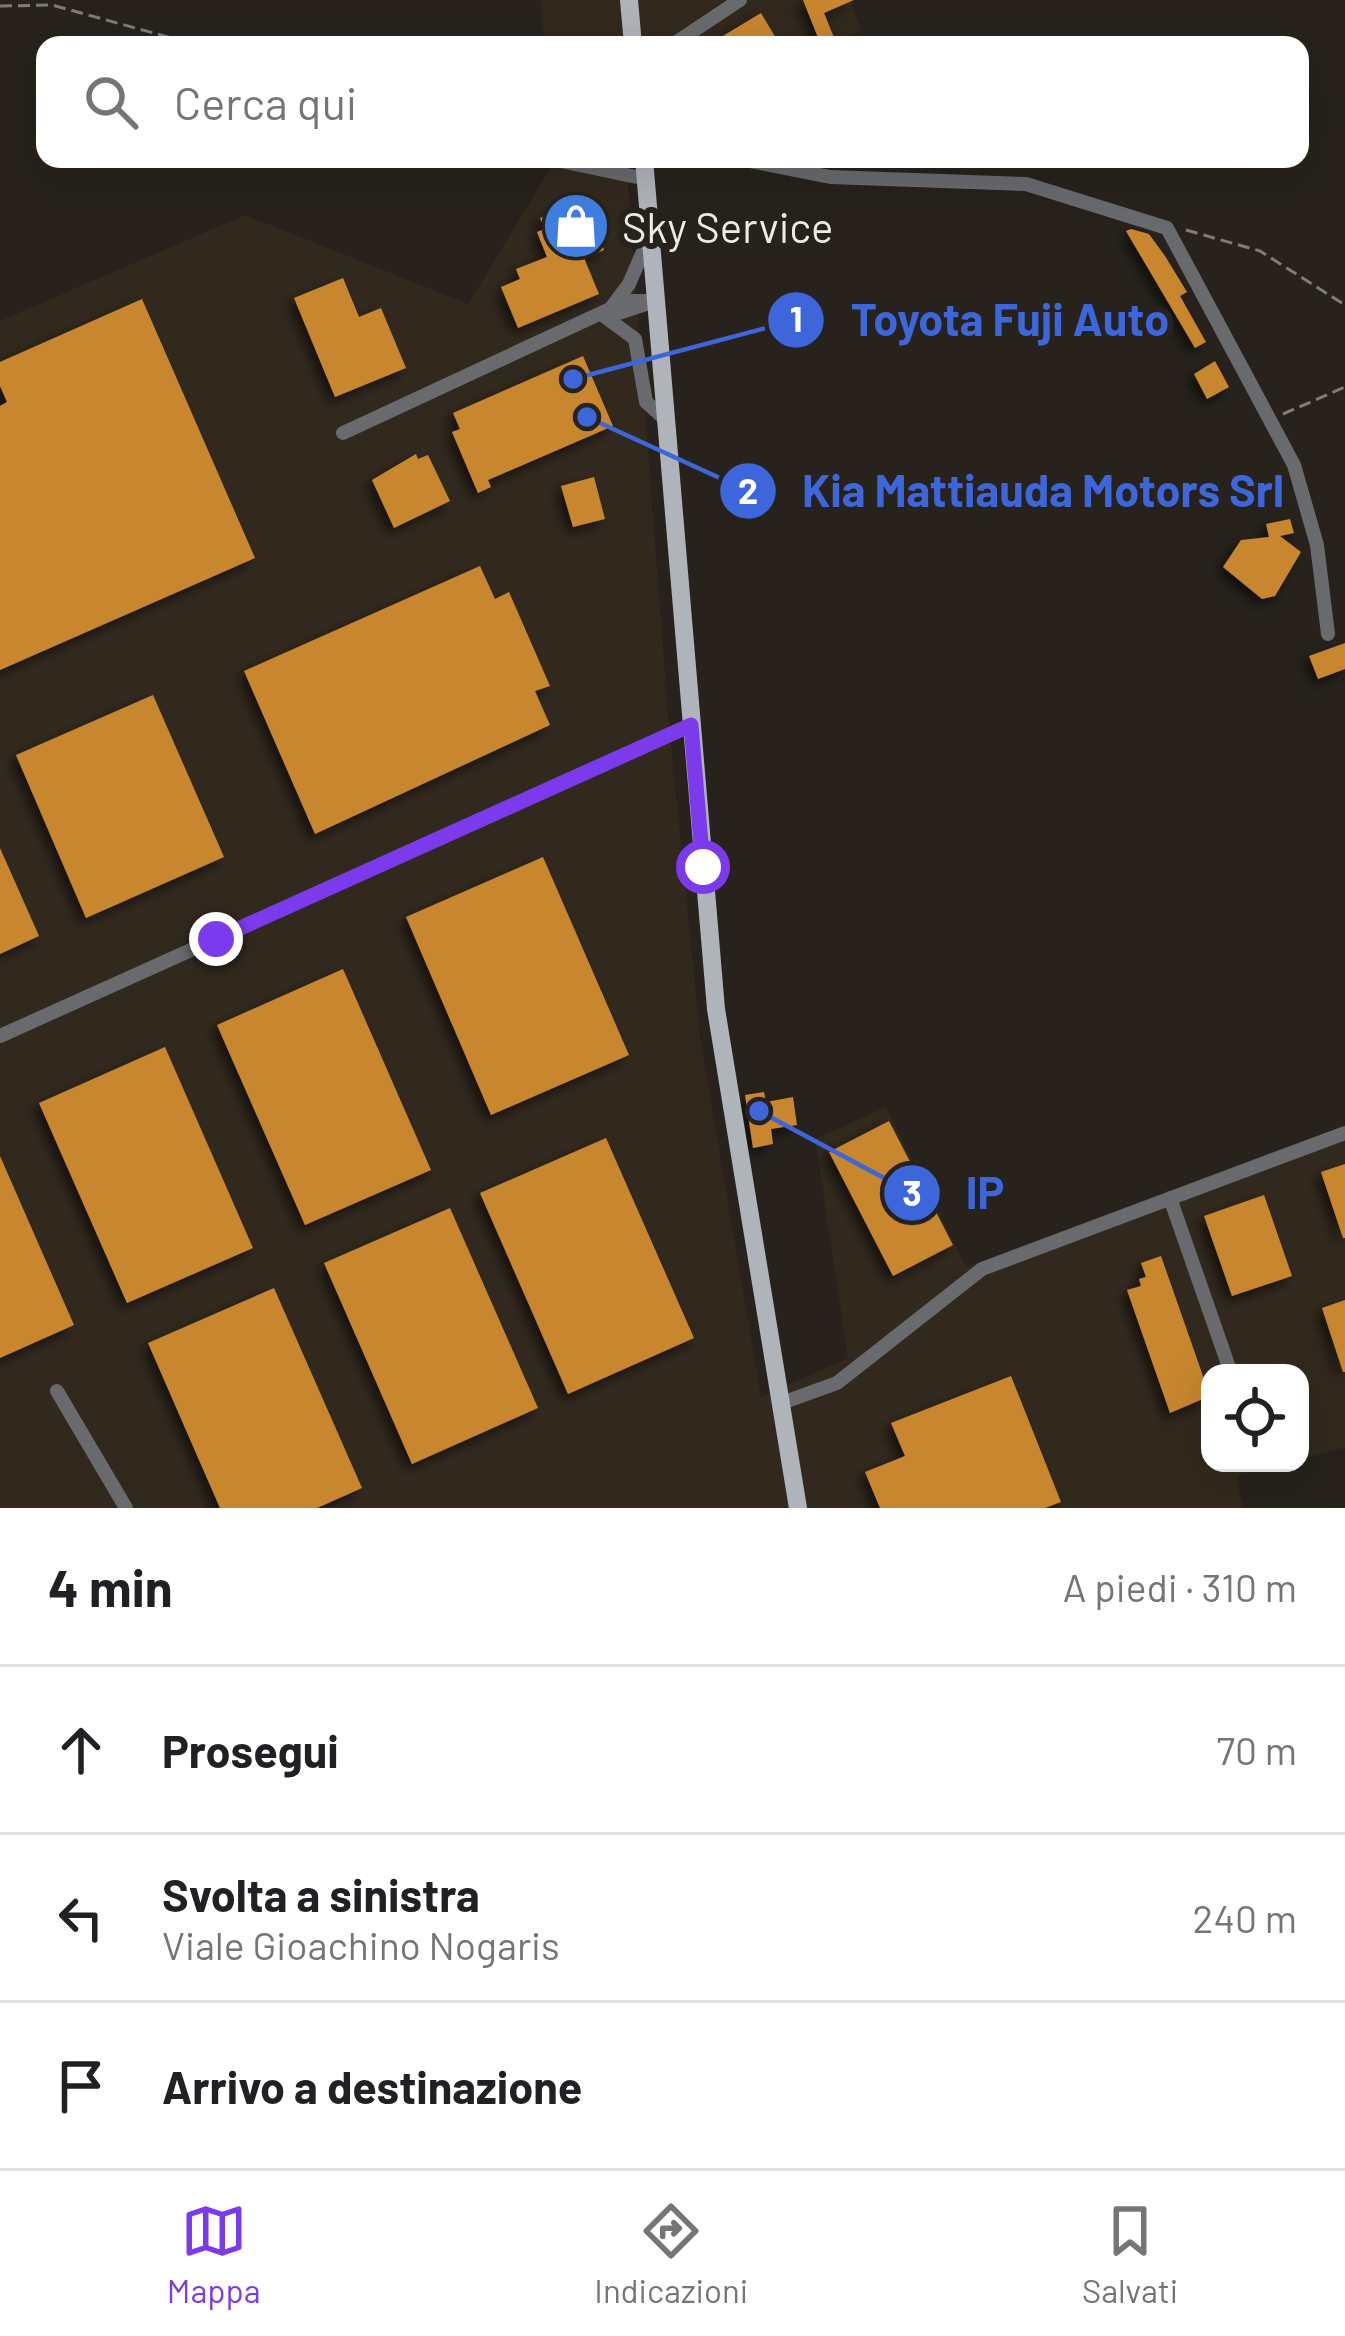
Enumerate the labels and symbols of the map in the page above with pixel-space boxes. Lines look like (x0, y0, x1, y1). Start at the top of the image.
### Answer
shop icon: Sky Service (541, 191, 611, 261)
place label: Sky Service (622, 201, 833, 252)
callout: Toyota Fuji Auto (766, 279, 1193, 360)
text: Toyota Fuji Auto (851, 291, 1169, 346)
text: 1 (790, 296, 802, 339)
callout: Kia Mattiauda Motors Srl (718, 451, 1308, 532)
text: Kia Mattiauda Motors Srl (802, 462, 1284, 516)
text: 2 (738, 468, 758, 511)
route start (676, 840, 730, 894)
route end (189, 912, 243, 966)
callout: IP (882, 1153, 1029, 1234)
text: IP (966, 1164, 1004, 1218)
text: 3 (902, 1170, 922, 1213)

